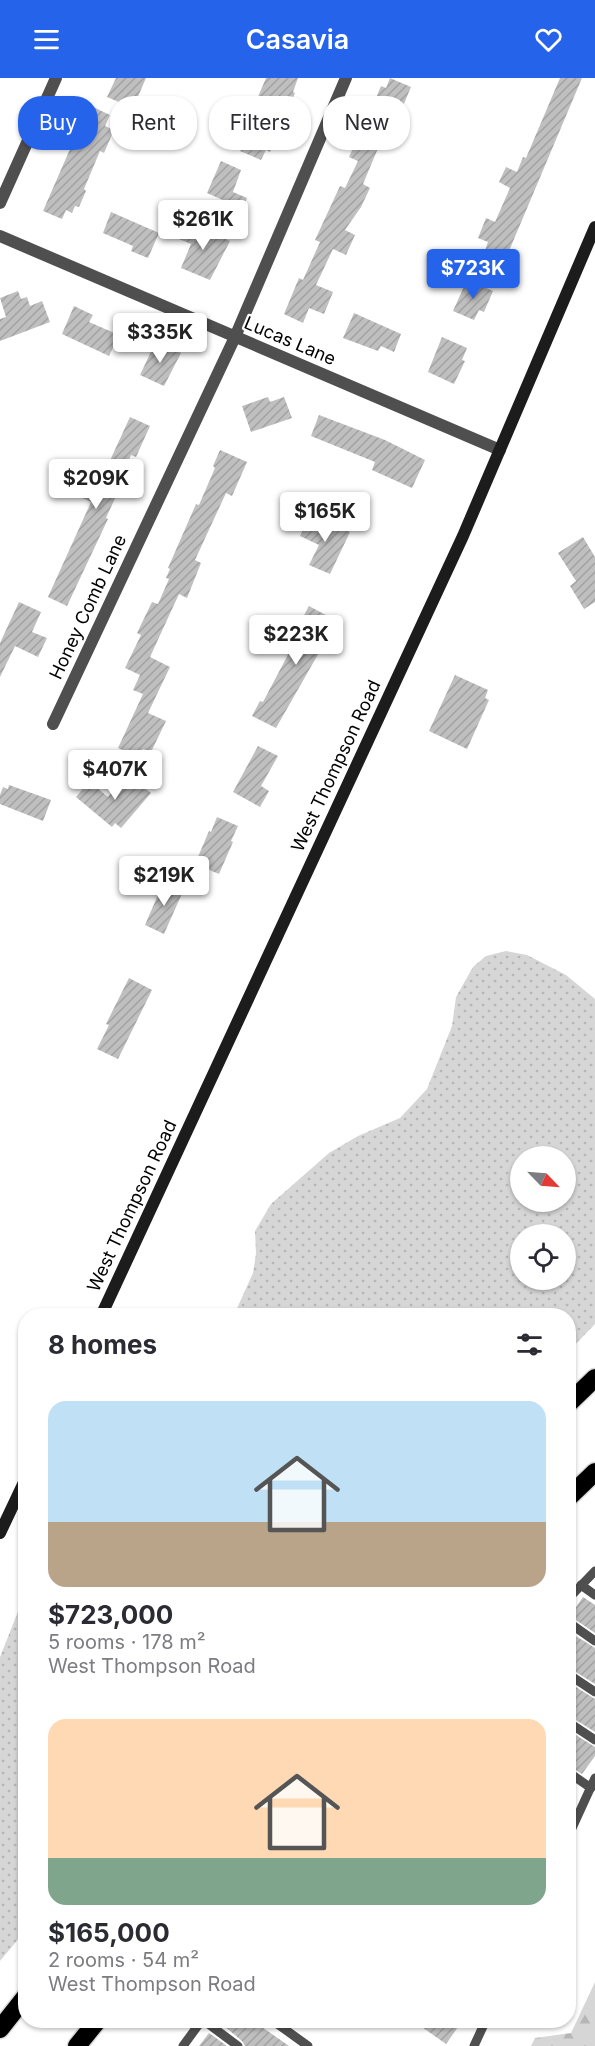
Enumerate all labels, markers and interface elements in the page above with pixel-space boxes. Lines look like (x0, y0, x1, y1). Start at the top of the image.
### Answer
icon: menu (30, 23, 63, 56)
text: Casavia (246, 23, 349, 56)
icon: heart (532, 23, 565, 56)
chip: Buy (18, 96, 98, 150)
chip: Rent (110, 96, 197, 150)
chip: Filters (209, 96, 311, 150)
chip: New (323, 96, 410, 150)
pin: $261K (161, 200, 245, 251)
text: $261K (172, 207, 234, 231)
pin: $723K (431, 249, 515, 300)
text: $723K (441, 256, 505, 280)
street label: Lucas Lane (241, 312, 339, 369)
pin: $335K (118, 313, 202, 364)
text: $335K (127, 320, 193, 344)
pin: $209K (54, 459, 138, 510)
text: $209K (63, 466, 129, 490)
pin: $165K (283, 492, 367, 543)
text: $165K (294, 499, 356, 523)
street label: Honey Comb Lane (45, 531, 130, 683)
pin: $223K (254, 615, 338, 666)
text: $223K (263, 622, 329, 646)
street label: West Thompson Road (287, 677, 385, 855)
pin: $407K (73, 750, 157, 801)
text: $407K (82, 757, 148, 781)
pin: $219K (122, 856, 206, 907)
text: $219K (133, 863, 195, 887)
street label: West Thompson Road (83, 1117, 181, 1295)
north arrow (510, 1146, 576, 1212)
map controls (510, 1146, 576, 1290)
button: locate (510, 1224, 576, 1290)
icon: filters (513, 1328, 546, 1361)
text: 8 homes (48, 1329, 157, 1360)
icon: home (243, 1440, 351, 1548)
text: $723,000 (48, 1599, 173, 1630)
text: 5 rooms · 178 m² (48, 1630, 206, 1654)
text: West Thompson Road (48, 1654, 256, 1678)
icon: home (243, 1758, 351, 1866)
text: $165,000 (48, 1917, 170, 1948)
text: 2 rooms · 54 m² (48, 1948, 199, 1972)
text: West Thompson Road (48, 1972, 256, 1996)

